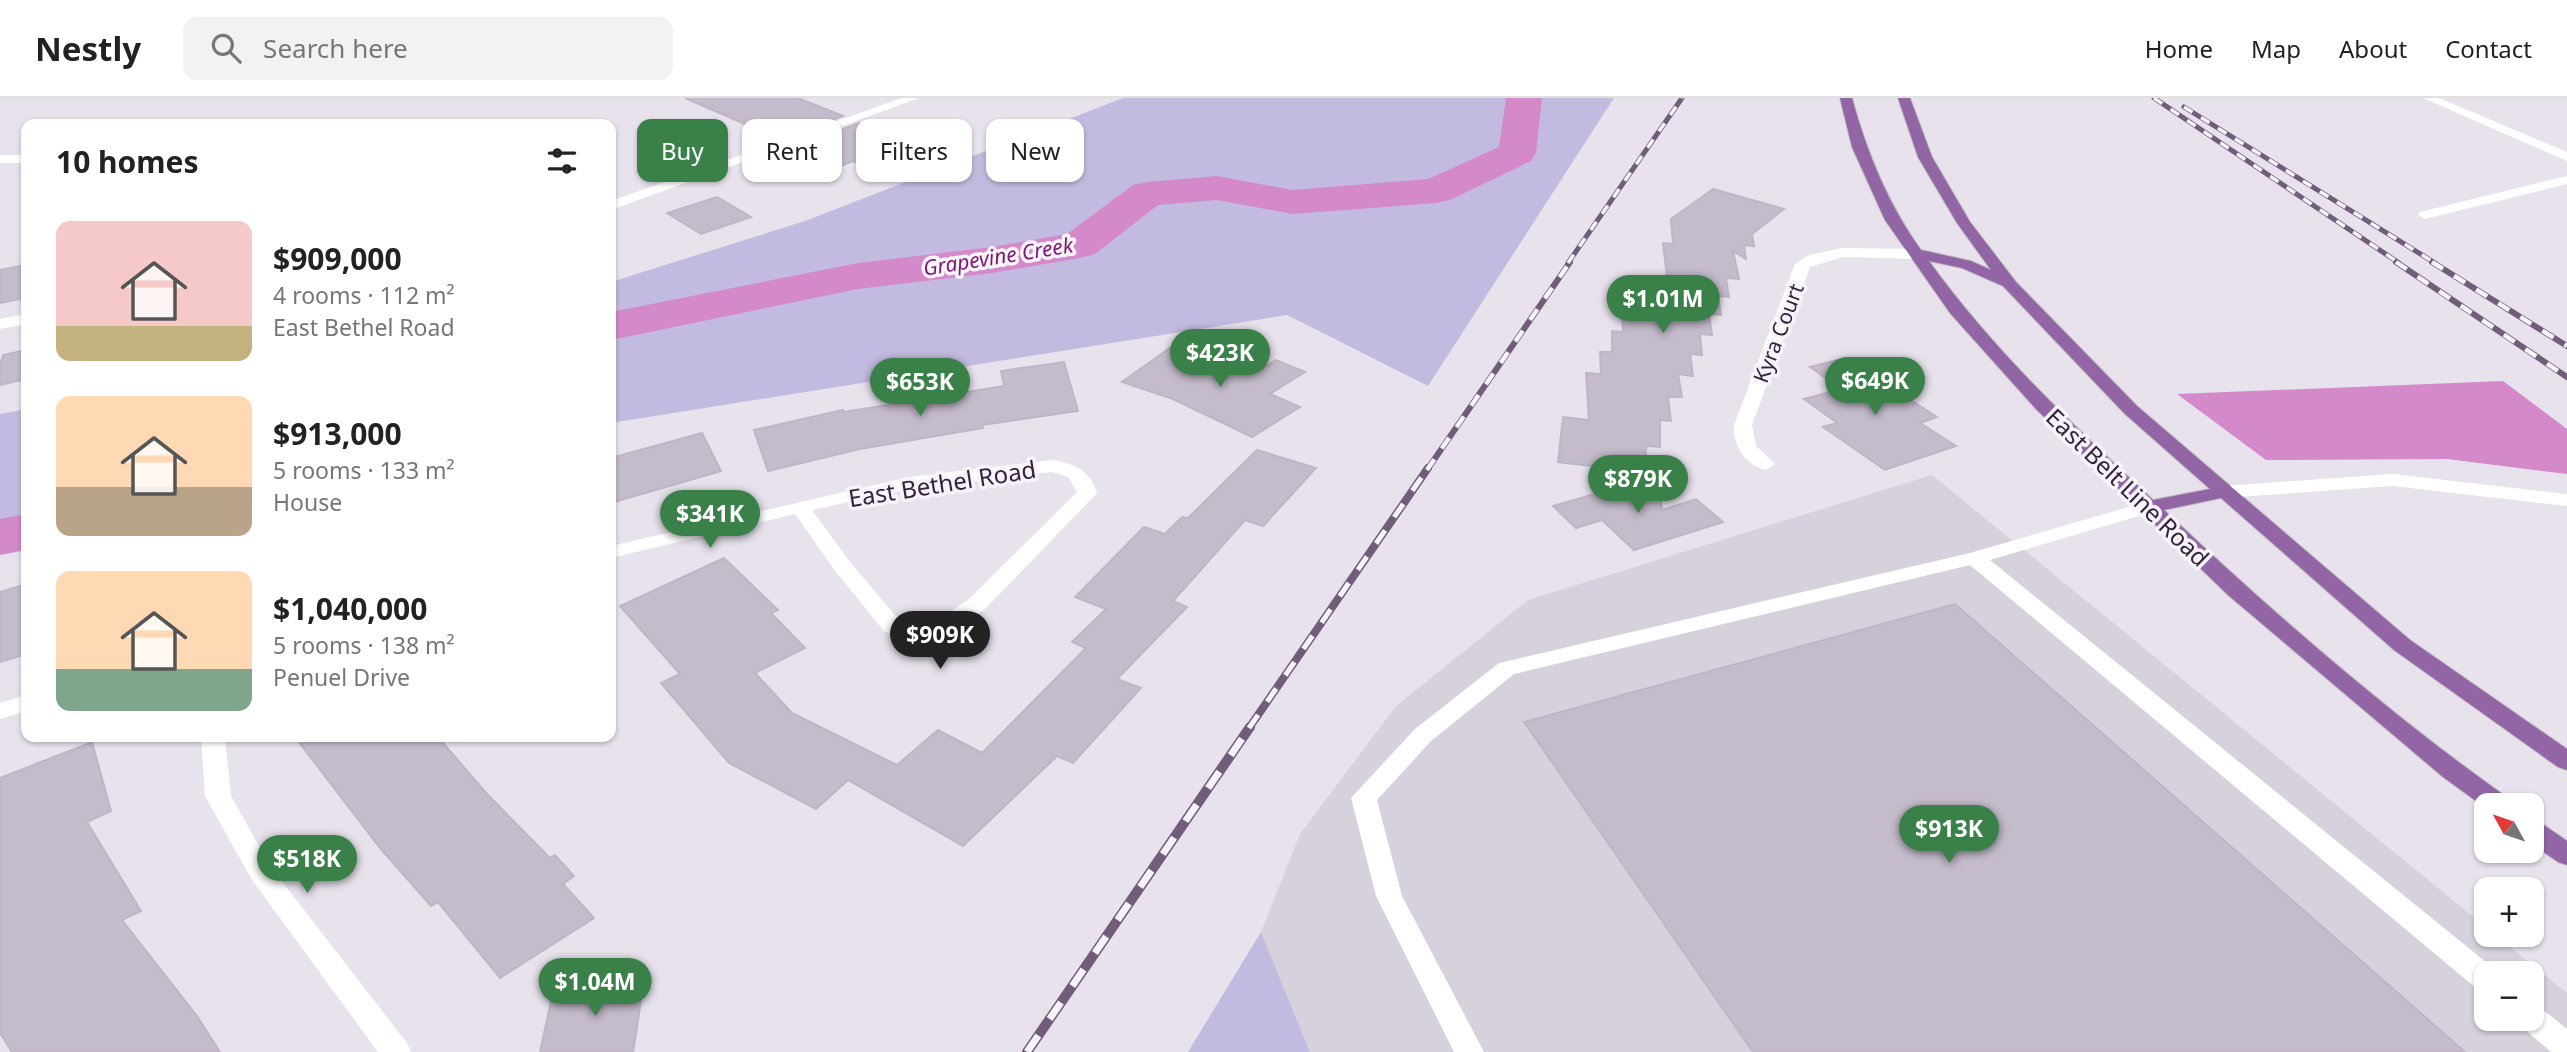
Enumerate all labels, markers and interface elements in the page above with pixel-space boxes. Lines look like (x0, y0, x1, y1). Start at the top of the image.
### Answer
search box (183, 17, 673, 80)
text: Nestly (35, 26, 141, 71)
icon: search (207, 29, 245, 67)
text: Search here (263, 30, 408, 66)
text: Home (2145, 32, 2213, 65)
text: Map (2251, 32, 2301, 65)
text: About (2339, 32, 2407, 65)
text: Contact (2445, 32, 2532, 65)
chip: Buy (637, 119, 728, 182)
chip: Rent (742, 119, 842, 182)
chip: Filters (856, 119, 972, 182)
chip: New (986, 119, 1084, 182)
text: 10 homes (56, 141, 199, 182)
icon: filters (543, 142, 581, 180)
water label: Grapevine Creek (921, 230, 1076, 282)
text: $909,000 (273, 238, 402, 279)
icon: home (112, 249, 196, 333)
pin: $1.01M (1606, 275, 1720, 335)
text: 4 rooms · 112 m² (273, 279, 455, 311)
street label: Kyra Court (1746, 279, 1810, 387)
text: $1.01M (1623, 282, 1703, 314)
text: East Bethel Road (273, 311, 455, 343)
pin: $423K (1171, 330, 1269, 389)
text: $423K (1186, 336, 1254, 368)
pin: $653K (871, 358, 969, 418)
pin: $649K (1826, 358, 1924, 417)
text: $649K (1841, 364, 1909, 396)
text: $653K (886, 365, 954, 397)
street label: East Belt Line Road (2039, 401, 2217, 573)
text: $913,000 (273, 413, 402, 454)
icon: home (112, 424, 196, 508)
street label: East Bethel Road (846, 452, 1038, 514)
text: 5 rooms · 133 m² (273, 454, 455, 486)
pin: $879K (1589, 456, 1687, 515)
text: $879K (1604, 462, 1672, 494)
text: House (273, 486, 342, 518)
pin: $341K (661, 490, 759, 550)
text: $341K (676, 497, 744, 529)
text: $1,040,000 (273, 588, 427, 629)
icon: home (112, 599, 196, 683)
pin: $909K (891, 612, 989, 671)
text: $909K (906, 618, 974, 650)
text: 5 rooms · 138 m² (273, 629, 455, 661)
text: Penuel Drive (273, 661, 410, 693)
north arrow (2474, 793, 2544, 863)
map controls (2474, 793, 2544, 1031)
pin: $913K (1900, 806, 1998, 865)
text: $913K (1915, 812, 1983, 844)
pin: $518K (258, 836, 356, 895)
text: $518K (273, 842, 341, 874)
button: + (2474, 877, 2544, 947)
pin: $1.04M (538, 958, 652, 1018)
button: − (2474, 961, 2544, 1031)
text: $1.04M (555, 965, 635, 997)

